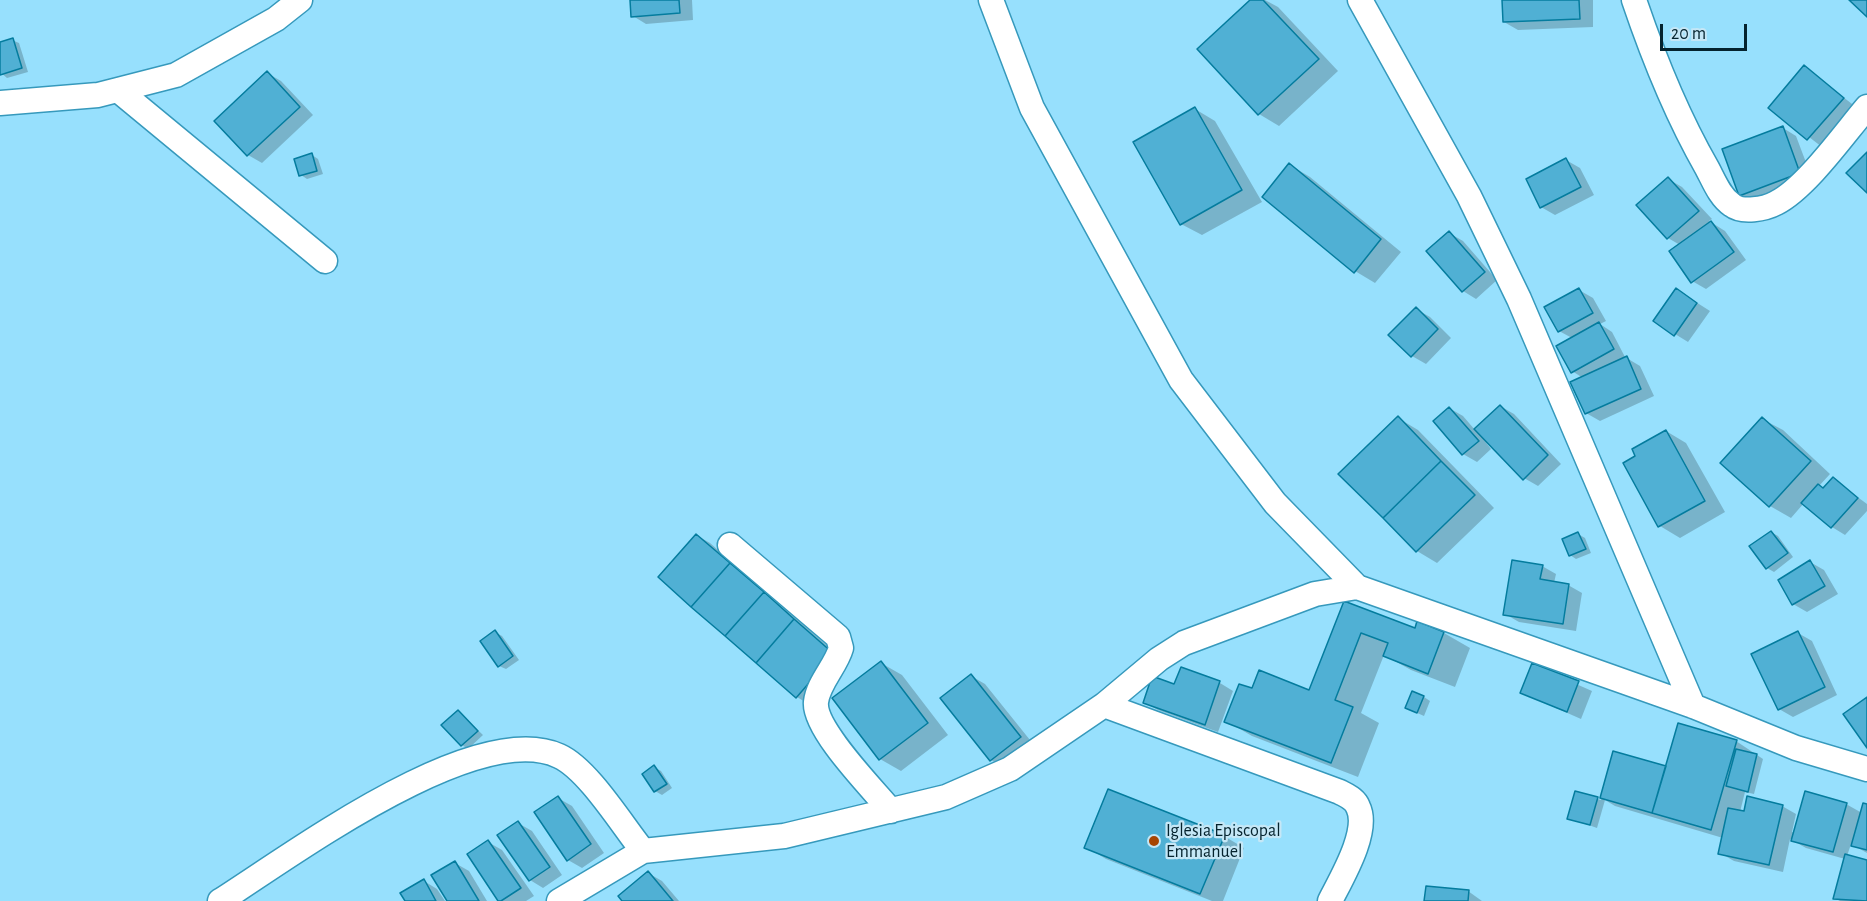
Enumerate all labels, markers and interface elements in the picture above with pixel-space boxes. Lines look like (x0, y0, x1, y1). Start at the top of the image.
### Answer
scale bar (1663, 12, 1750, 50)
text: 20 m (1671, 25, 1706, 43)
place label: Iglesia Episcopal Emmanuel (1166, 820, 1281, 862)
marker: Iglesia Episcopal Emmanuel (1147, 834, 1161, 848)

